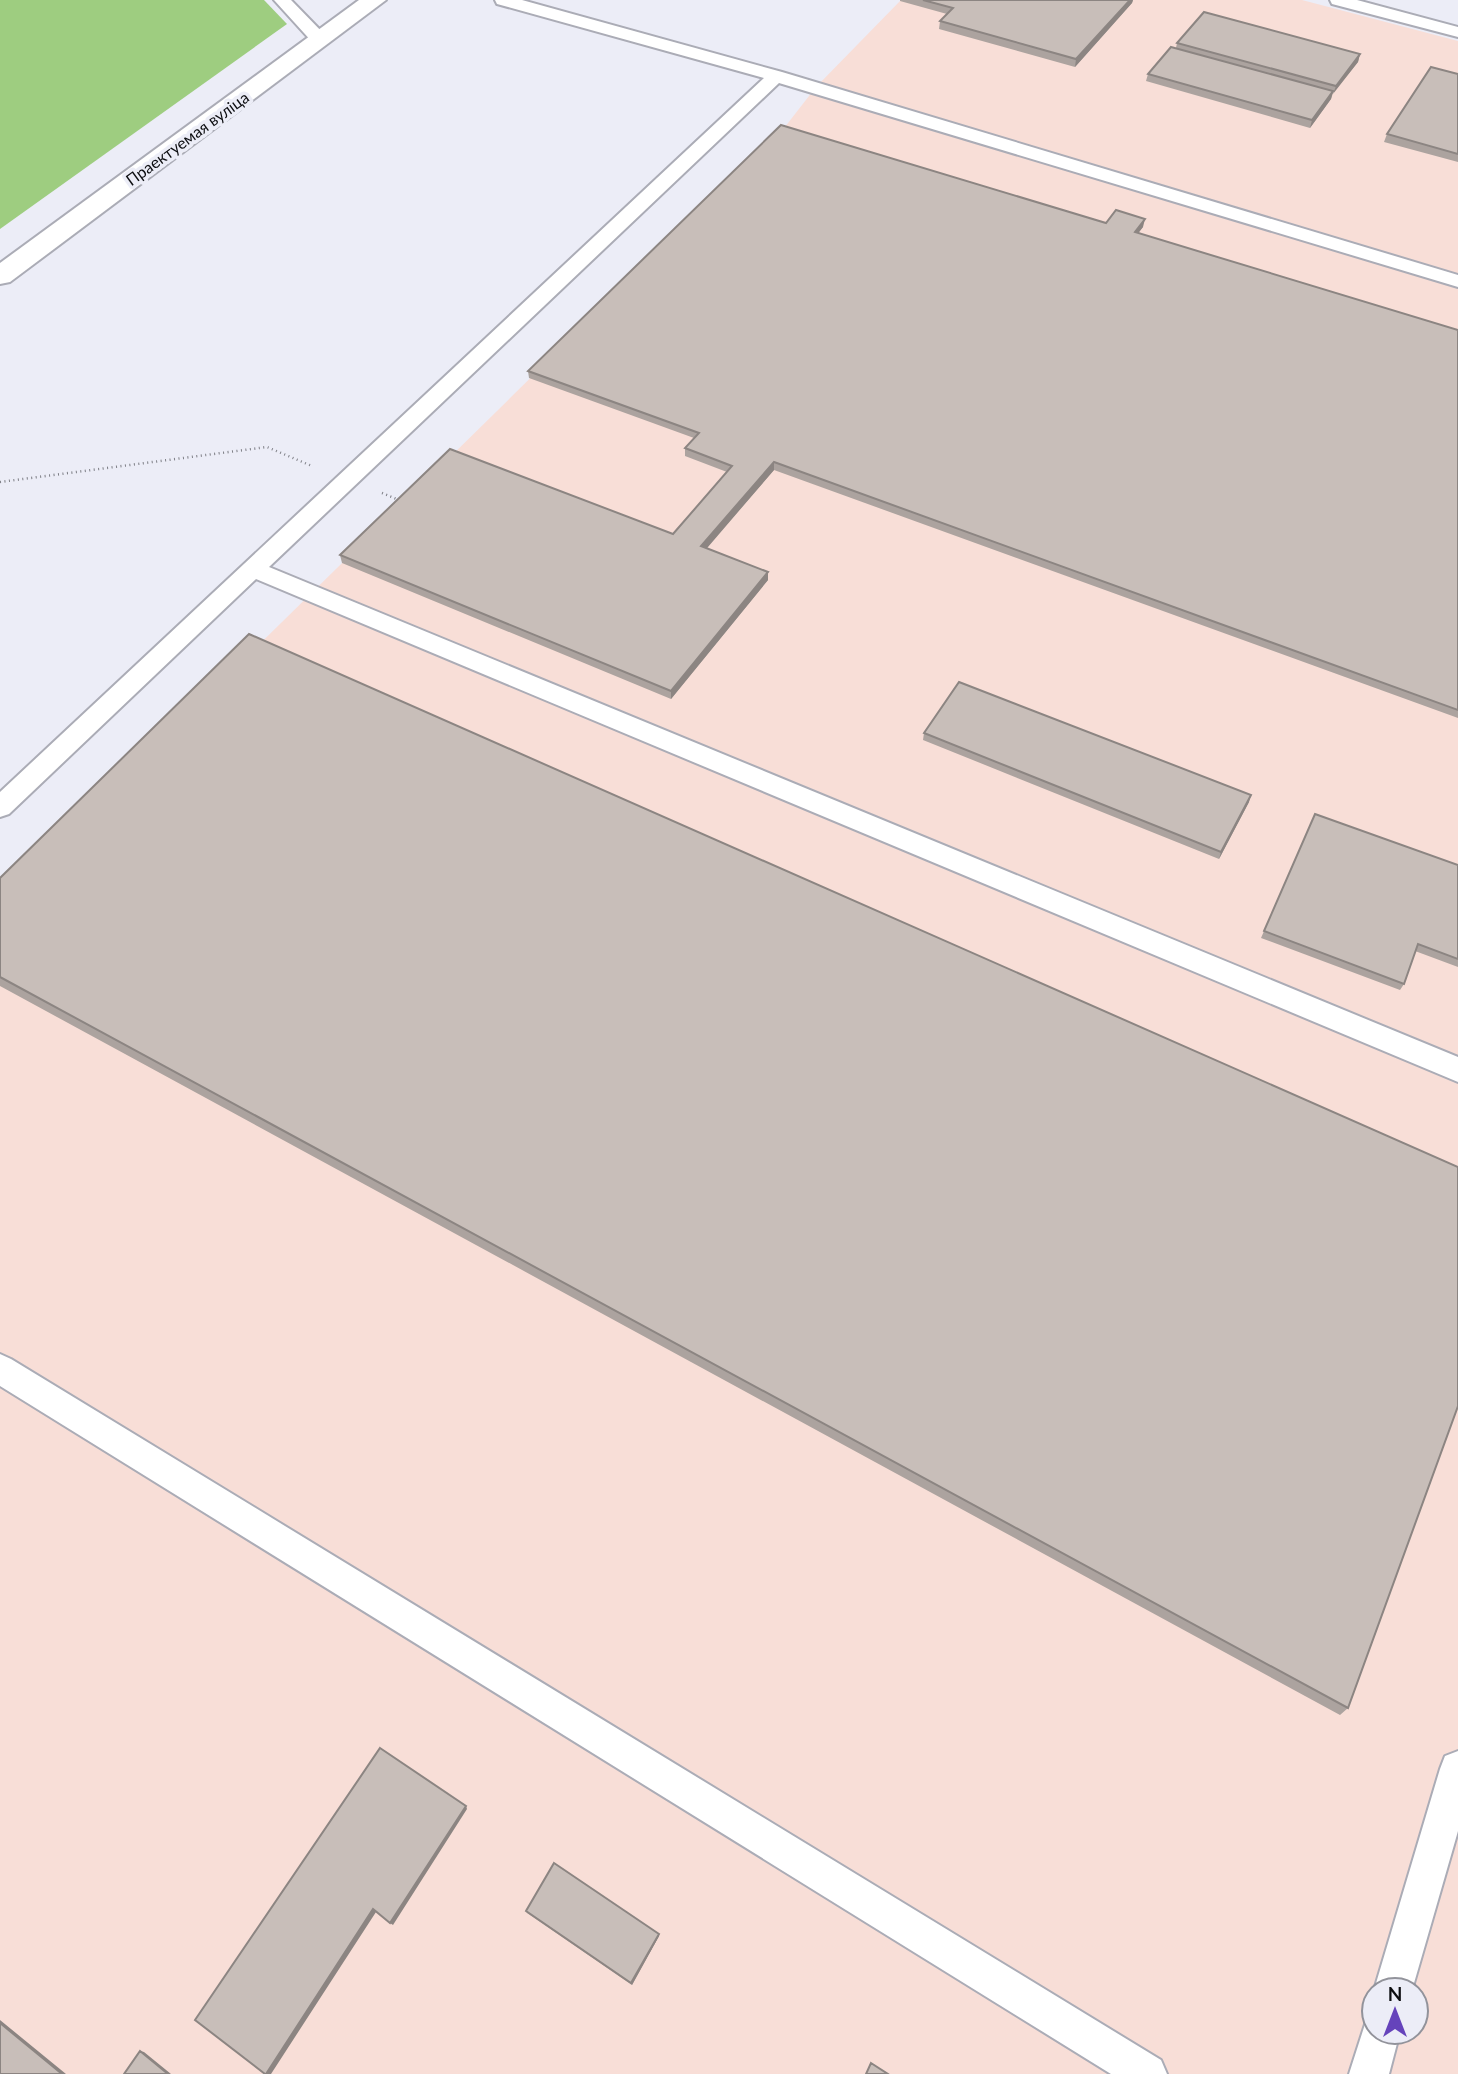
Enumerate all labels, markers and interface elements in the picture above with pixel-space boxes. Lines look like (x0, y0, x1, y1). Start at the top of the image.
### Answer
street label: Праектуемая вуліца (122, 87, 252, 189)
north arrow (1360, 1976, 1430, 2046)
text: N (1388, 1982, 1402, 2005)

